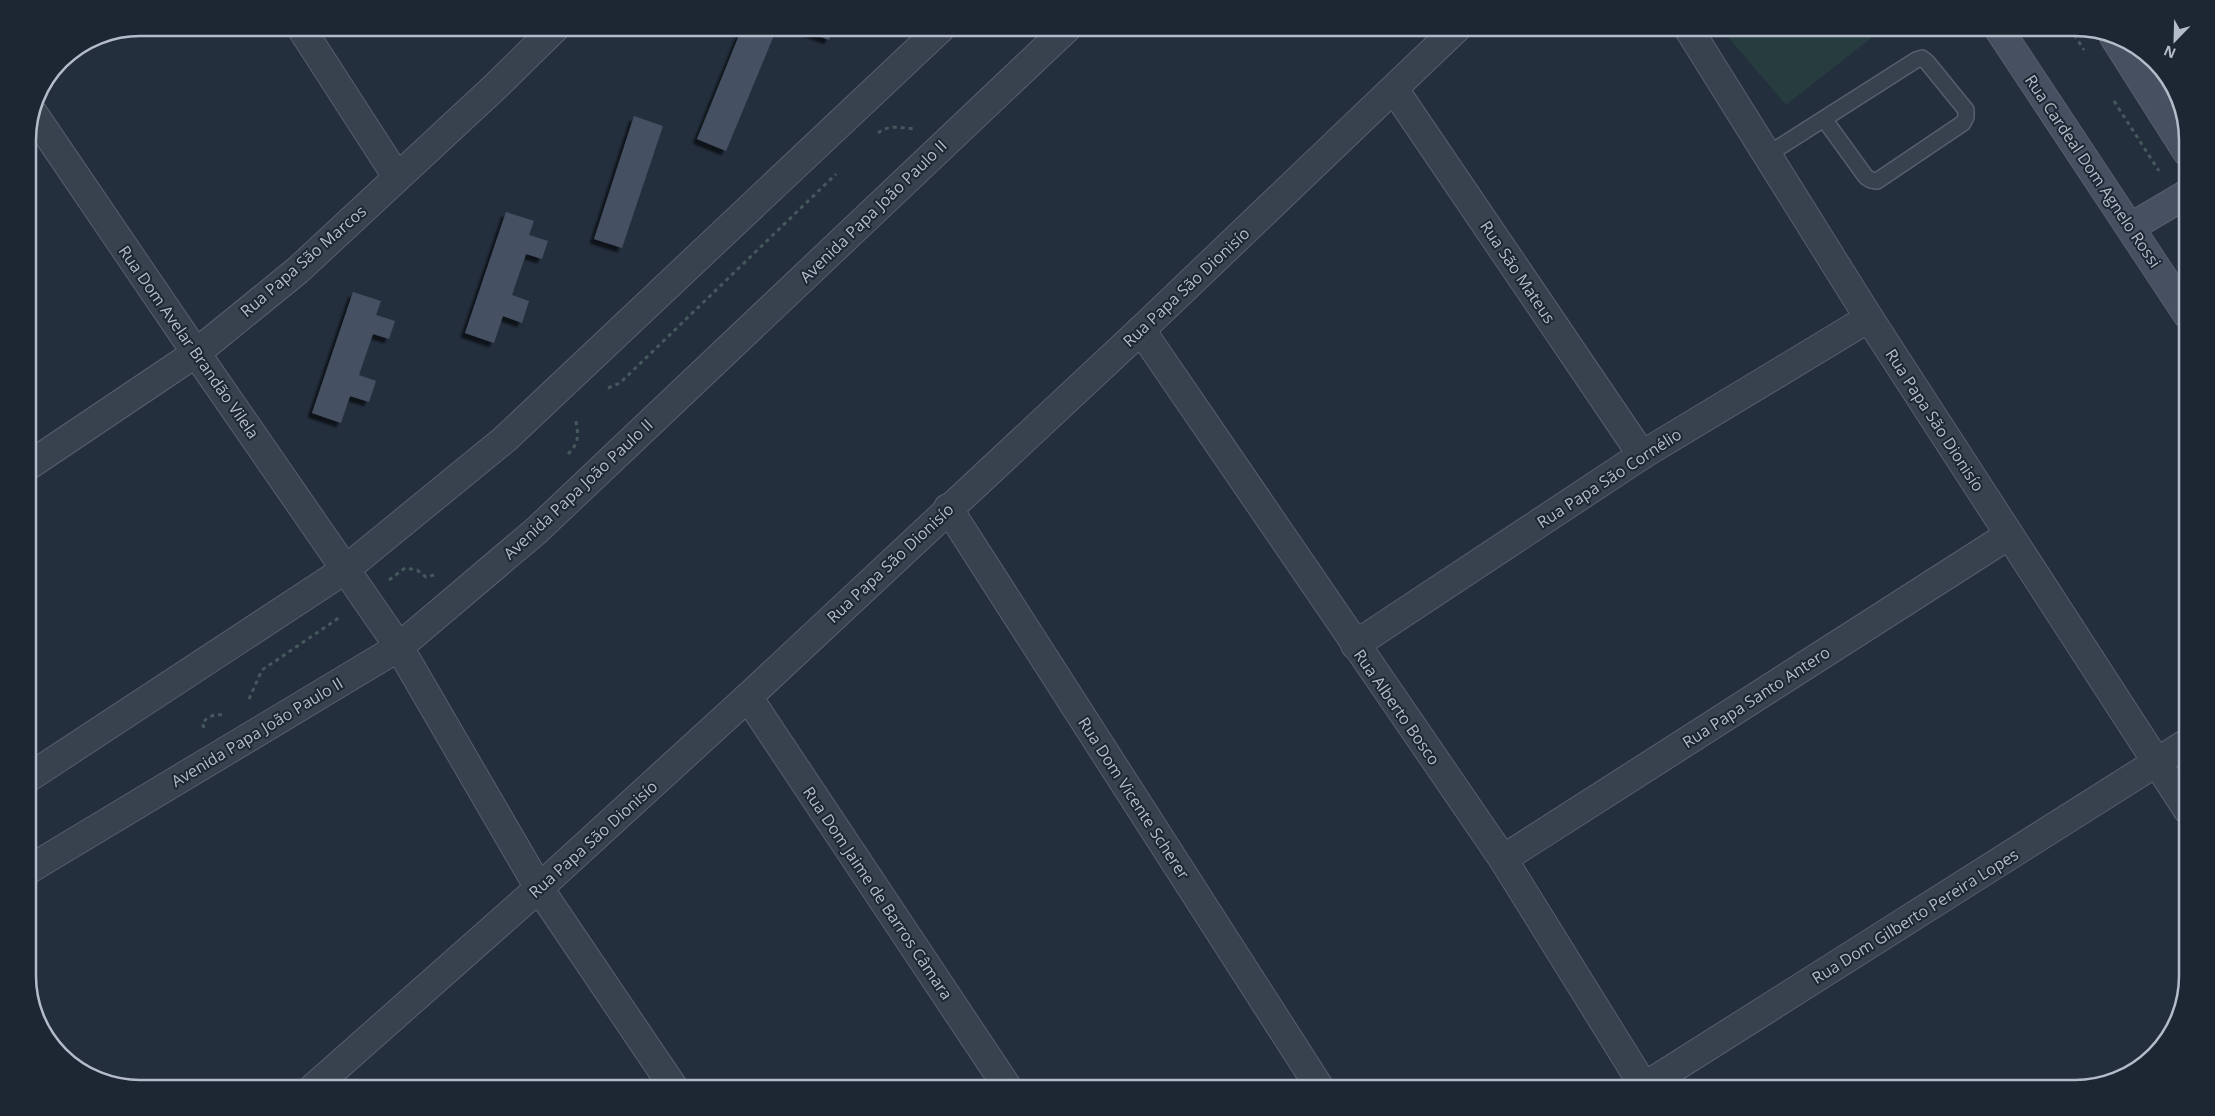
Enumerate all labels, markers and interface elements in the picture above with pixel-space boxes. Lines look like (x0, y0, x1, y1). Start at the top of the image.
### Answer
north arrow (2150, 15, 2200, 65)
text: N (2161, 41, 2179, 63)
street label: Rua Cardeal Dom Agnelo Rossi (2020, 70, 2166, 272)
street label: Avenida Papa João Paulo II (795, 135, 951, 287)
street label: Rua Papa São Marcos (235, 200, 371, 322)
street label: Rua São Mateus (1475, 216, 1561, 328)
street label: Rua Papa São Dionisío (1118, 222, 1254, 352)
street label: Rua Dom Avelar Brandão Vilela (114, 241, 264, 443)
street label: Rua Papa São Dionisío (1881, 344, 1989, 496)
street label: Avenida Papa João Paulo II (499, 414, 657, 564)
street label: Rua Papa São Cornélio (1532, 423, 1686, 533)
street label: Rua Papa São Dionisío (822, 498, 958, 628)
street label: Rua Papa Santo Antero (1678, 641, 1834, 753)
street label: Rua Alberto Bosco (1349, 645, 1445, 769)
street label: Avenida Papa João Paulo II (167, 672, 347, 792)
street label: Rua Dom Vicente Scherer (1073, 713, 1195, 884)
street label: Rua Papa São Dionisío (524, 775, 662, 903)
street label: Rua Dom Jaime de Barros Câmara (798, 782, 958, 1004)
street label: Rua Dom Gilberto Pereira Lopes (1808, 843, 2022, 989)

